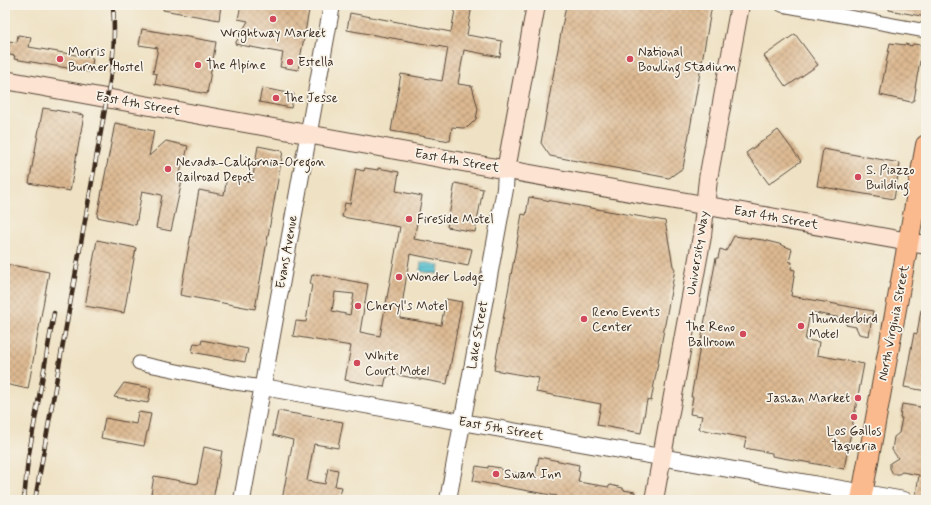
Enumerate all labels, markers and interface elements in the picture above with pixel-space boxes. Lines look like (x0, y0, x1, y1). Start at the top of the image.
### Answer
marker: Wrightway Market (268, 14, 278, 24)
place label: Wrightway Market (220, 25, 326, 43)
place label: Morris Burner Hostel (68, 44, 143, 76)
place label: National Bowling Stadium (638, 44, 736, 78)
marker: Morris Burner Hostel (55, 54, 65, 64)
place label: Estella (298, 54, 334, 71)
marker: National Bowling Stadium (625, 54, 635, 64)
place label: The Alpine (206, 57, 266, 74)
marker: Estella (285, 57, 295, 67)
marker: The Alpine (193, 60, 203, 70)
street label: East 4th Street (94, 88, 182, 120)
place label: The Jesse (284, 90, 338, 107)
marker: The Jesse (271, 93, 281, 103)
street label: East 4th Street (413, 145, 501, 177)
place label: Nevada-California-Oregon Railroad Depot (176, 154, 326, 186)
place label: S. Piazzo Building (866, 162, 915, 196)
marker: Nevada-California-Oregon Railroad Depot (163, 164, 173, 174)
marker: S. Piazzo Building (853, 172, 863, 182)
street label: East 4th Street (732, 202, 820, 234)
street label: University Way (683, 209, 713, 296)
place label: Fireside Motel (417, 211, 494, 228)
street label: Evans Avenue (272, 214, 302, 290)
marker: Fireside Motel (404, 214, 414, 224)
street label: North Virginia Street (874, 263, 915, 382)
place label: Wonder Lodge (407, 269, 484, 286)
marker: Wonder Lodge (394, 272, 404, 282)
place label: Cheryl's Motel (366, 298, 448, 315)
street label: Lake Street (464, 299, 492, 371)
marker: Cheryl's Motel (353, 301, 363, 311)
place label: Reno Events Center (592, 304, 660, 336)
place label: Thunderbird Motel (809, 311, 878, 343)
marker: Reno Events Center (579, 314, 589, 324)
place label: The Reno Ballroom (685, 319, 735, 351)
marker: Thunderbird Motel (796, 321, 806, 331)
marker: The Reno Ballroom (738, 329, 748, 339)
place label: White Court Motel (365, 348, 430, 380)
marker: White Court Motel (352, 358, 362, 368)
place label: Jashan Market (766, 390, 850, 407)
marker: Jashan Market (853, 393, 863, 403)
marker: Los Gallos Taqueria (849, 412, 859, 422)
street label: East 5th Street (457, 413, 545, 445)
place label: Los Gallos Taqueria (827, 423, 881, 455)
place label: Swan Inn (504, 466, 561, 483)
marker: Swan Inn (491, 469, 501, 479)

